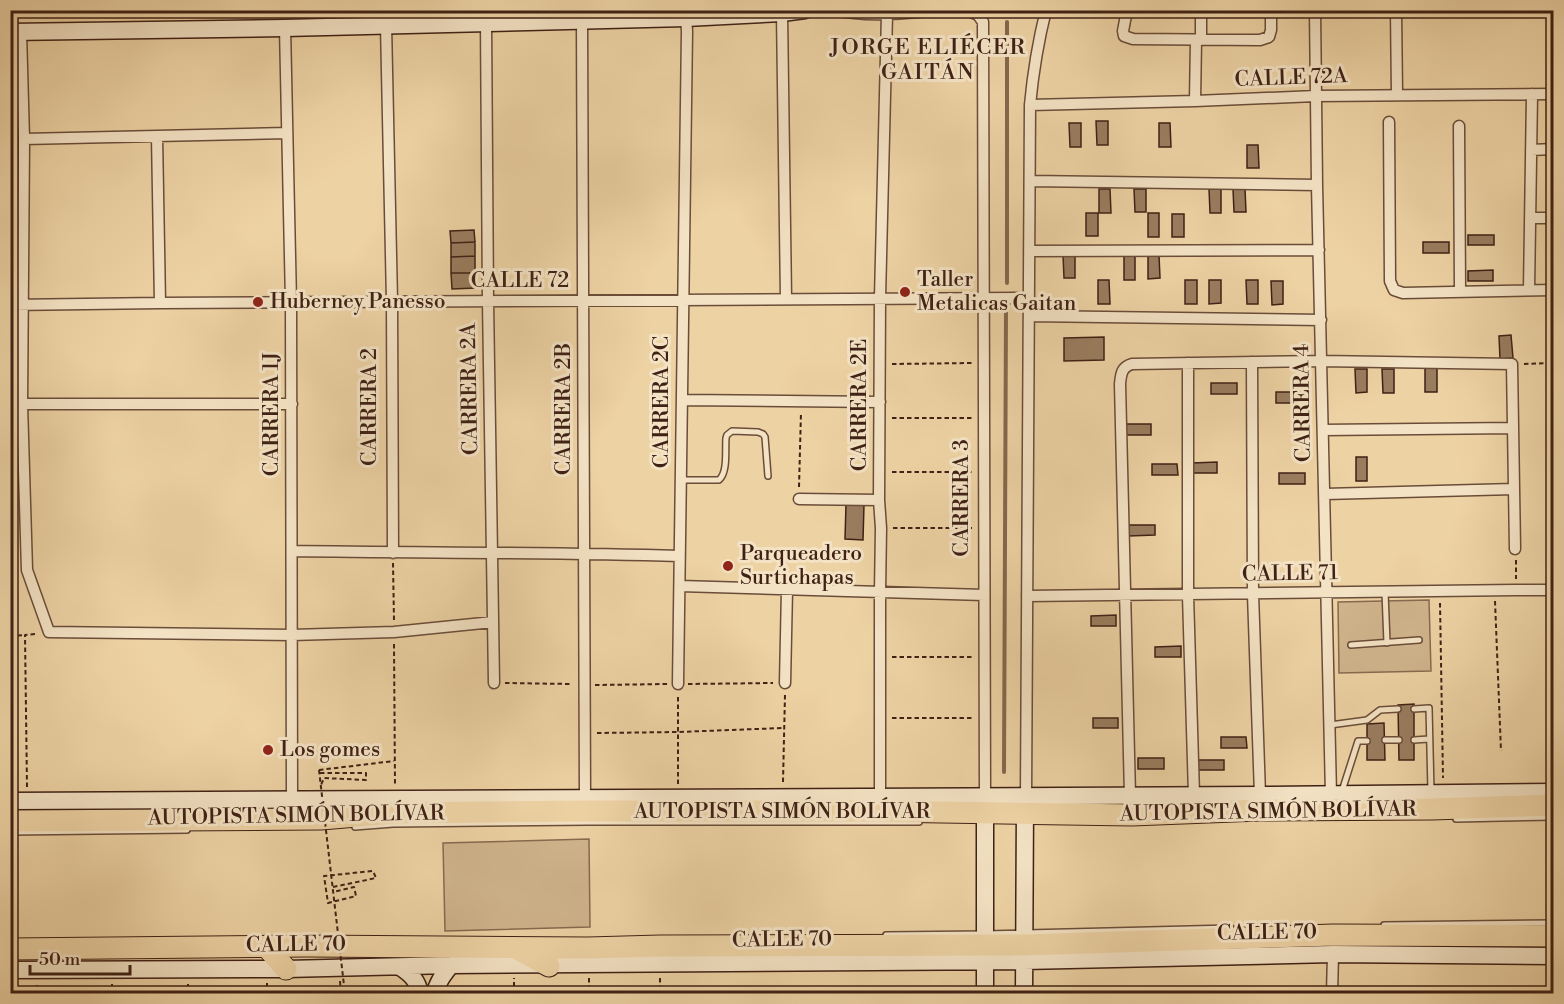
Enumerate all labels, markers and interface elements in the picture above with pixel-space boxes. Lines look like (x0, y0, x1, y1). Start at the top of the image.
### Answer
district label: JORGE ELIÉCER GAITÁN (829, 33, 1026, 86)
street label: CALLE 72A (1234, 63, 1348, 93)
place label: Taller Metalicas Gaitan (917, 267, 1077, 317)
street label: CALLE 72 (471, 268, 569, 294)
marker: Taller Metalicas Gaitan (898, 285, 912, 299)
place label: Huberney Panesso (270, 289, 446, 315)
marker: Huberney Panesso (251, 295, 265, 309)
street label: CARRERA 2A (456, 322, 484, 455)
street label: CARRERA 2C (649, 336, 675, 468)
street label: CARRERA 2E (847, 339, 873, 471)
street label: CARRERA 2B (551, 343, 577, 475)
street label: CARRERA 4 (1289, 344, 1317, 462)
street label: CARRERA 2 (357, 348, 383, 466)
street label: CARRERA 1J (259, 352, 285, 476)
street label: CARRERA 3 (949, 439, 975, 557)
place label: Parqueadero Surtichapas (740, 541, 862, 591)
marker: Parqueadero Surtichapas (721, 559, 735, 573)
street label: CALLE 71 (1242, 560, 1338, 588)
place label: Los gomes (280, 737, 380, 763)
marker: Los gomes (261, 743, 275, 757)
street label: AUTOPISTA SIMÓN BOLÍVAR (1119, 793, 1417, 828)
street label: AUTOPISTA SIMÓN BOLÍVAR (633, 796, 931, 825)
street label: AUTOPISTA SIMÓN BOLÍVAR (147, 797, 445, 832)
street label: CALLE 70 (1217, 919, 1317, 947)
street label: CALLE 70 (732, 926, 832, 954)
street label: CALLE 70 (246, 931, 346, 959)
scale bar (30, 938, 130, 976)
text: 50 m (39, 948, 81, 971)

